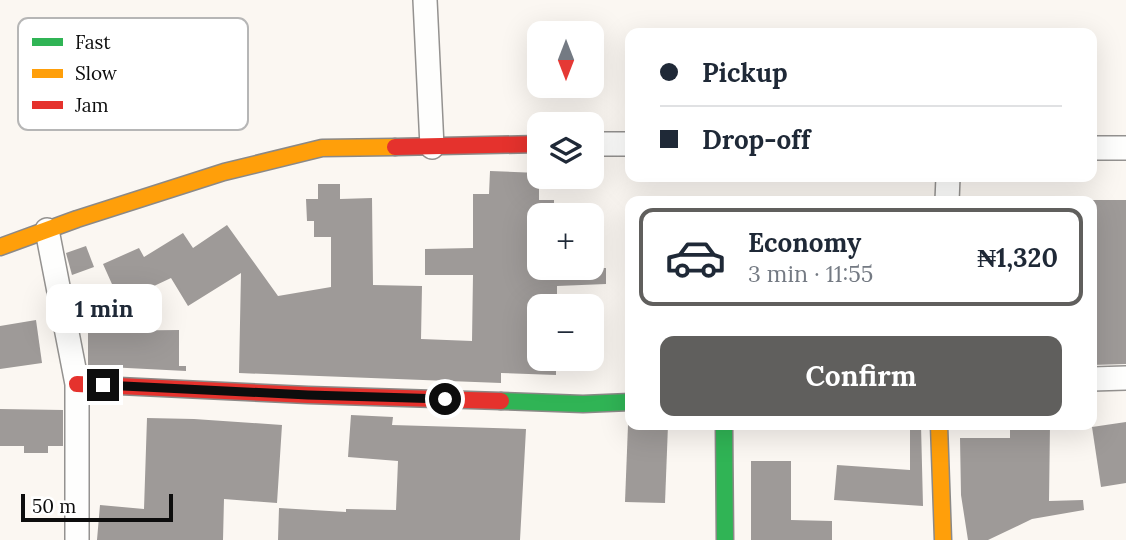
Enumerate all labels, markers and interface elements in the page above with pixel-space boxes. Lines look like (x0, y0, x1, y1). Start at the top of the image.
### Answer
legend (18, 18, 248, 130)
north arrow (527, 21, 604, 98)
map controls (527, 21, 604, 371)
text: Fast (75, 30, 111, 54)
text: Pickup (702, 56, 788, 89)
text: Slow (75, 61, 118, 85)
text: Jam (74, 93, 109, 117)
button: layers (527, 112, 604, 189)
text: Drop-off (702, 123, 810, 156)
button: + (527, 203, 604, 280)
icon: car (664, 226, 727, 289)
text: Economy (748, 226, 861, 259)
text: ₦1,320 (977, 241, 1058, 274)
text: 3 min · 11:55 (748, 259, 873, 288)
callout: 1 min (45, 284, 161, 332)
text: 1 min (75, 294, 133, 323)
button: − (527, 294, 604, 371)
button: Confirm (660, 336, 1062, 416)
route end (87, 369, 119, 401)
route start (429, 383, 461, 415)
scale bar (21, 491, 173, 523)
text: 50 m (32, 494, 76, 518)

